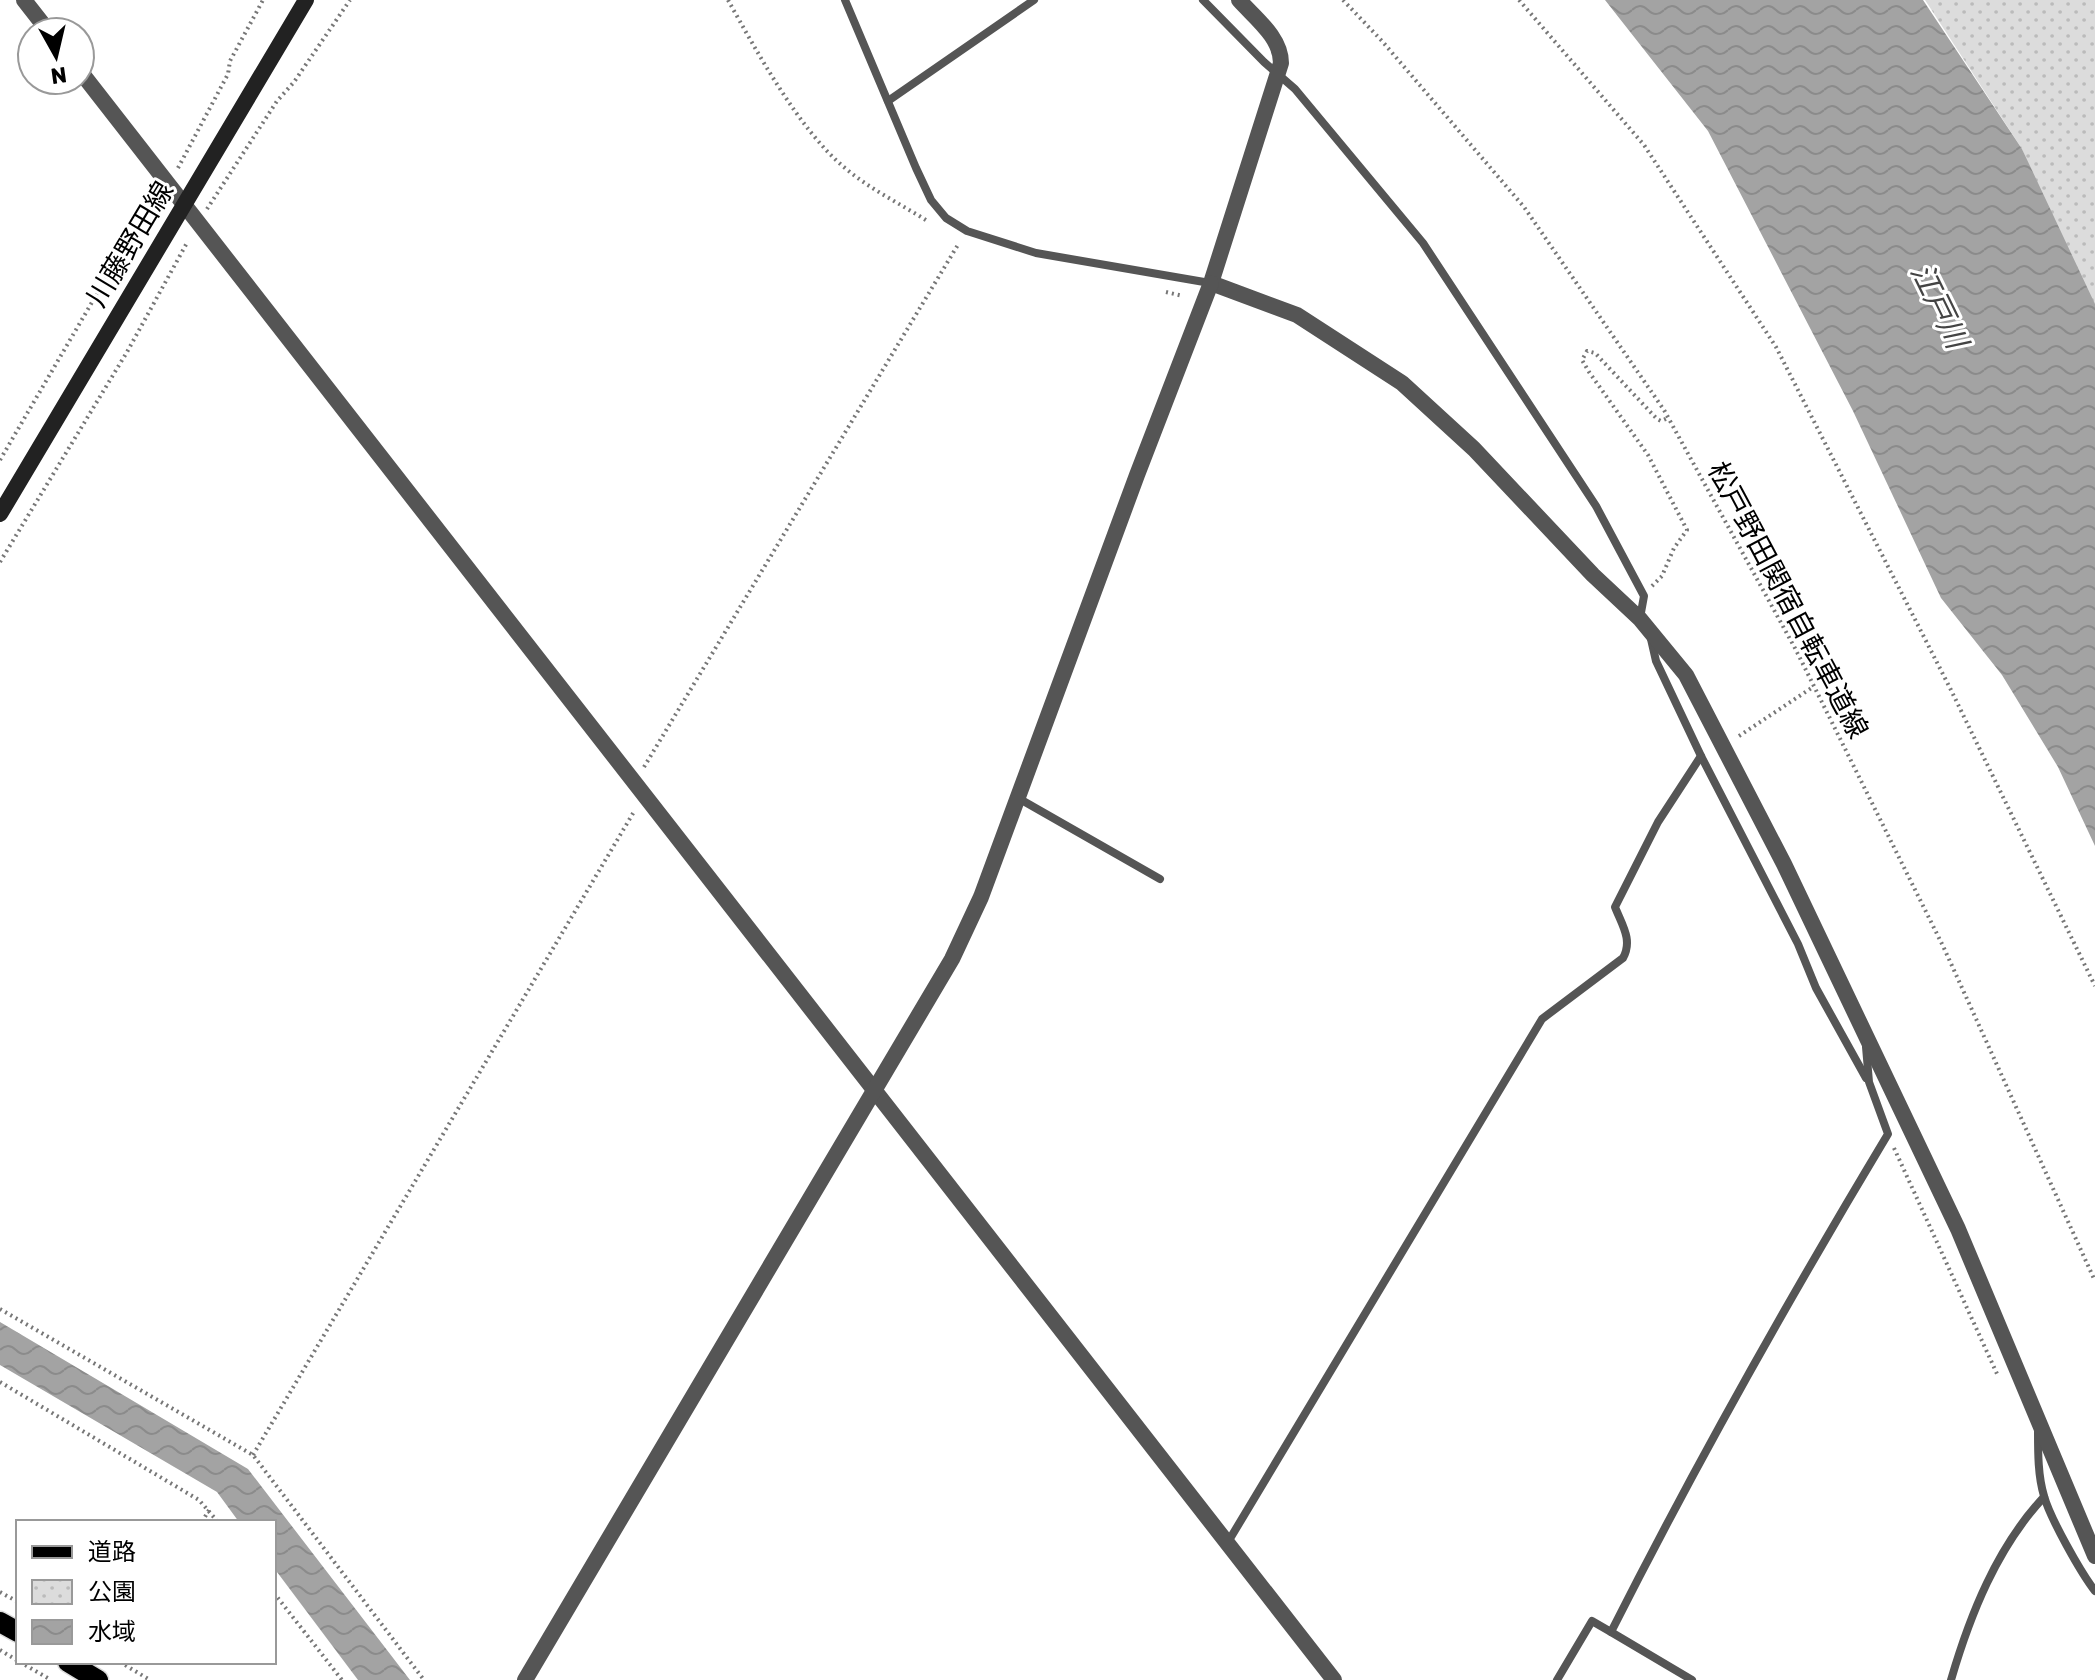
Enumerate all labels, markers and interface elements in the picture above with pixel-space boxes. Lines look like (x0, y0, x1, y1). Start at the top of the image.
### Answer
north arrow (16, 16, 96, 96)
text: N (49, 61, 68, 90)
street label: 川藤野田線 (80, 175, 180, 313)
water label: 江戸川 (1903, 258, 1976, 357)
street label: 松戸野田関宿自転車道線 (1701, 456, 1875, 744)
legend (16, 1520, 276, 1664)
text: 道路 (88, 1538, 136, 1566)
text: 公園 (88, 1578, 136, 1606)
text: 水域 (88, 1618, 136, 1646)

